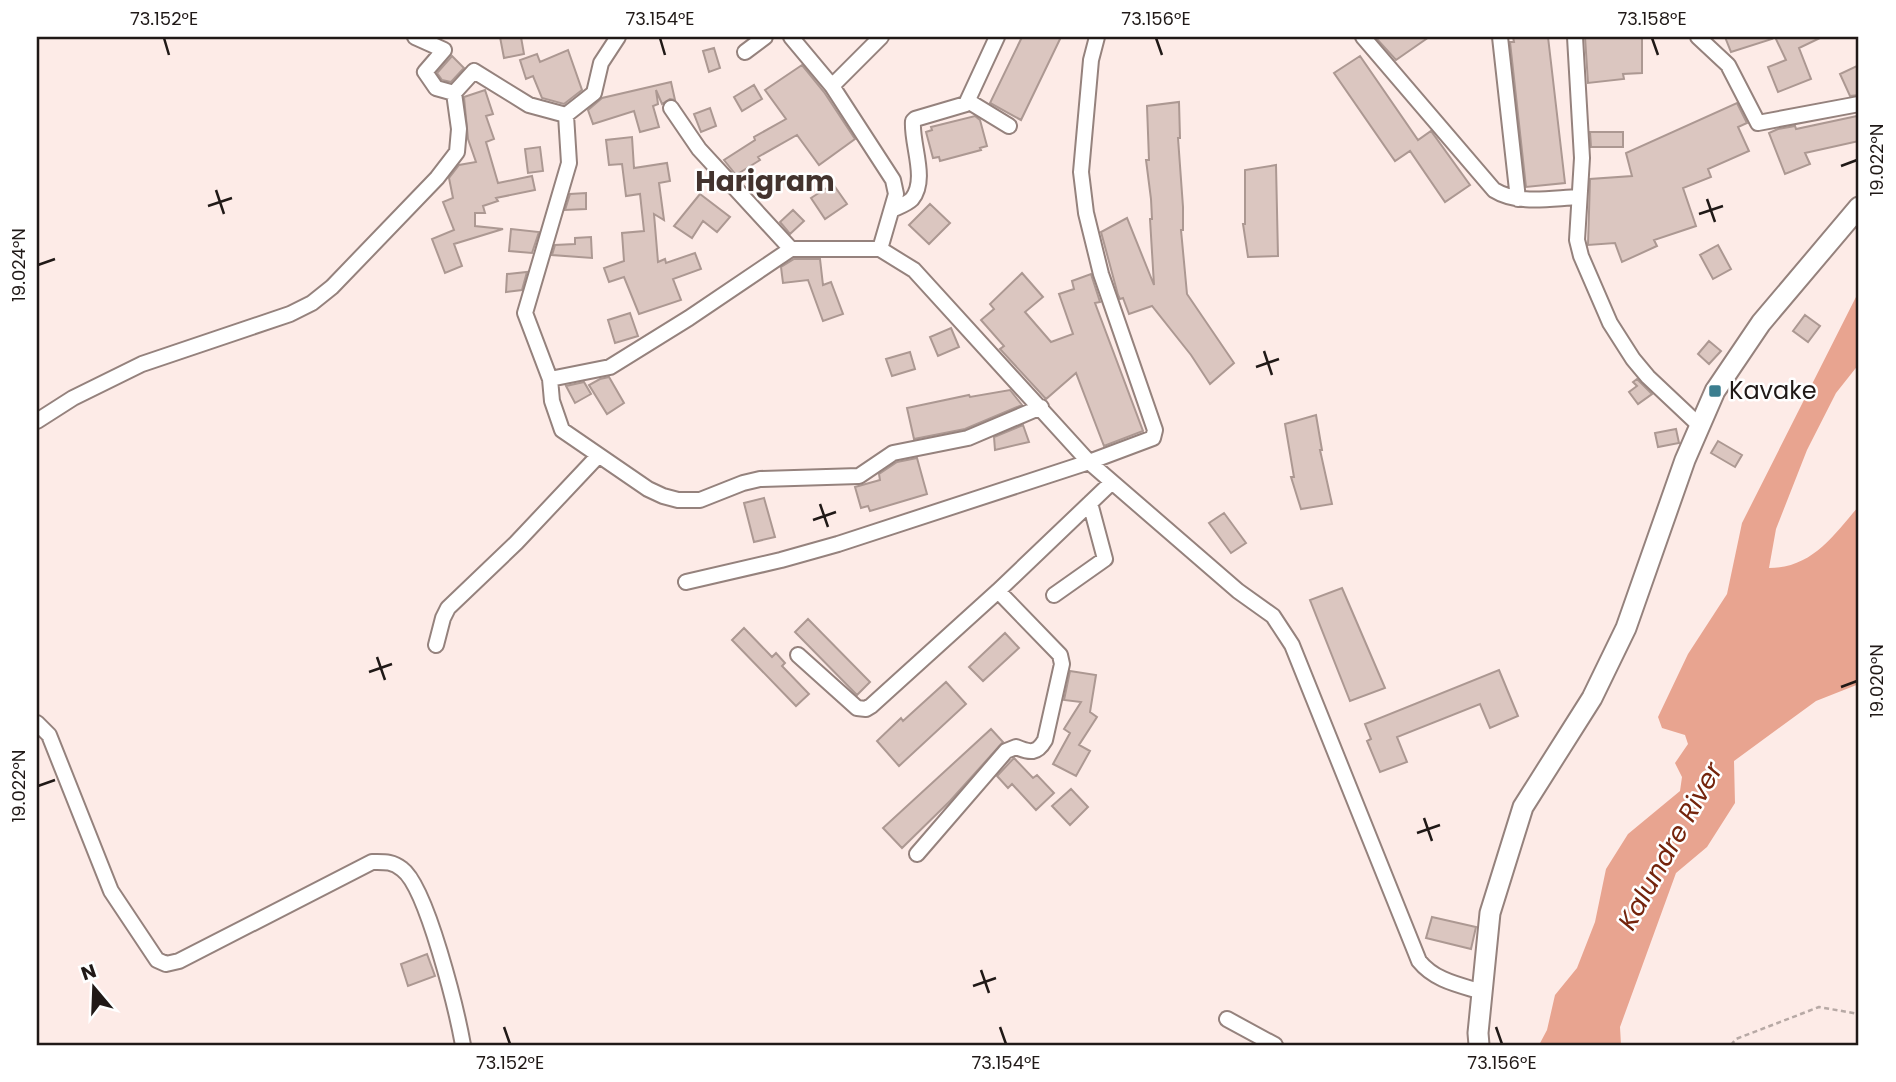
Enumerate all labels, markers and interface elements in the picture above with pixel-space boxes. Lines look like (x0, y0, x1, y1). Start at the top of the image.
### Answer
text: 73.152°E (130, 6, 198, 31)
text: 73.154°E (625, 6, 695, 31)
text: 73.156°E (1121, 6, 1191, 31)
text: 73.158°E (1617, 6, 1687, 31)
text: 19.022°N (1864, 124, 1889, 196)
district label: Harigram (695, 162, 835, 201)
text: 19.024°N (6, 228, 31, 302)
place label: Kavake (1729, 374, 1817, 407)
marker: Kavake (1707, 383, 1723, 399)
text: 19.020°N (1864, 644, 1889, 718)
text: 19.022°N (6, 750, 31, 822)
water label: Kalundre River (1609, 755, 1732, 936)
north arrow (60, 953, 130, 1023)
text: N (77, 957, 100, 987)
text: 73.152°E (476, 1050, 544, 1075)
text: 73.154°E (971, 1050, 1041, 1075)
text: 73.156°E (1467, 1050, 1537, 1075)

